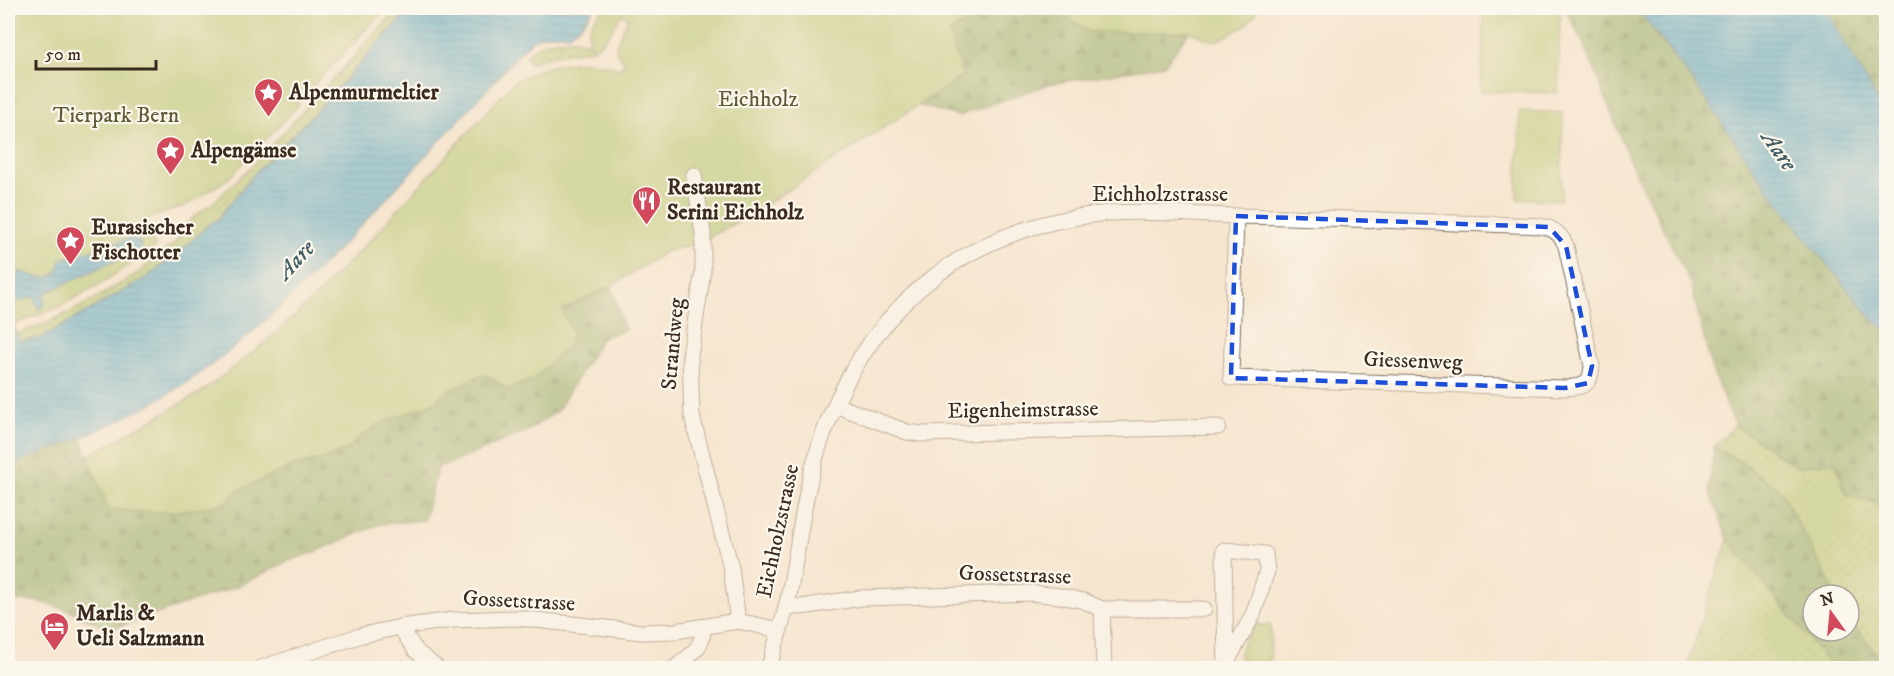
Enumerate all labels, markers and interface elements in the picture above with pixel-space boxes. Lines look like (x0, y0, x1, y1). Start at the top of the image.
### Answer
scale bar (36, 33, 156, 71)
text: 50 m (45, 44, 81, 66)
place icon: Alpenmurmeltier (252, 76, 284, 118)
place label: Alpenmurmeltier (288, 79, 439, 106)
park label: Eichholz (718, 86, 799, 113)
park label: Tierpark Bern (53, 102, 180, 129)
water label: Aare (1753, 122, 1804, 178)
place icon: Alpengämse (154, 134, 186, 176)
place label: Alpengämse (190, 137, 296, 164)
place label: Restaurant Serini Eichholz (667, 174, 804, 226)
street label: Eichholzstrasse (1092, 181, 1228, 208)
restaurant icon: Restaurant Serini Eichholz (630, 184, 662, 226)
place label: Eurasischer Fischotter (91, 214, 194, 266)
place icon: Eurasischer Fischotter (54, 224, 86, 266)
water label: Aare (268, 233, 322, 288)
street label: Strandweg (656, 297, 690, 391)
street label: Giessenweg (1363, 346, 1463, 376)
street label: Eigenheimstrasse (947, 395, 1099, 425)
street label: Eichholzstrasse (751, 462, 805, 600)
street label: Gossetstrasse (958, 560, 1072, 590)
north arrow (1801, 583, 1861, 643)
street label: Gossetstrasse (462, 585, 576, 617)
text: N (1818, 588, 1836, 611)
place label: Marlis & Ueli Salzmann (76, 600, 205, 652)
hotel icon: Marlis & Ueli Salzmann (39, 610, 71, 652)

